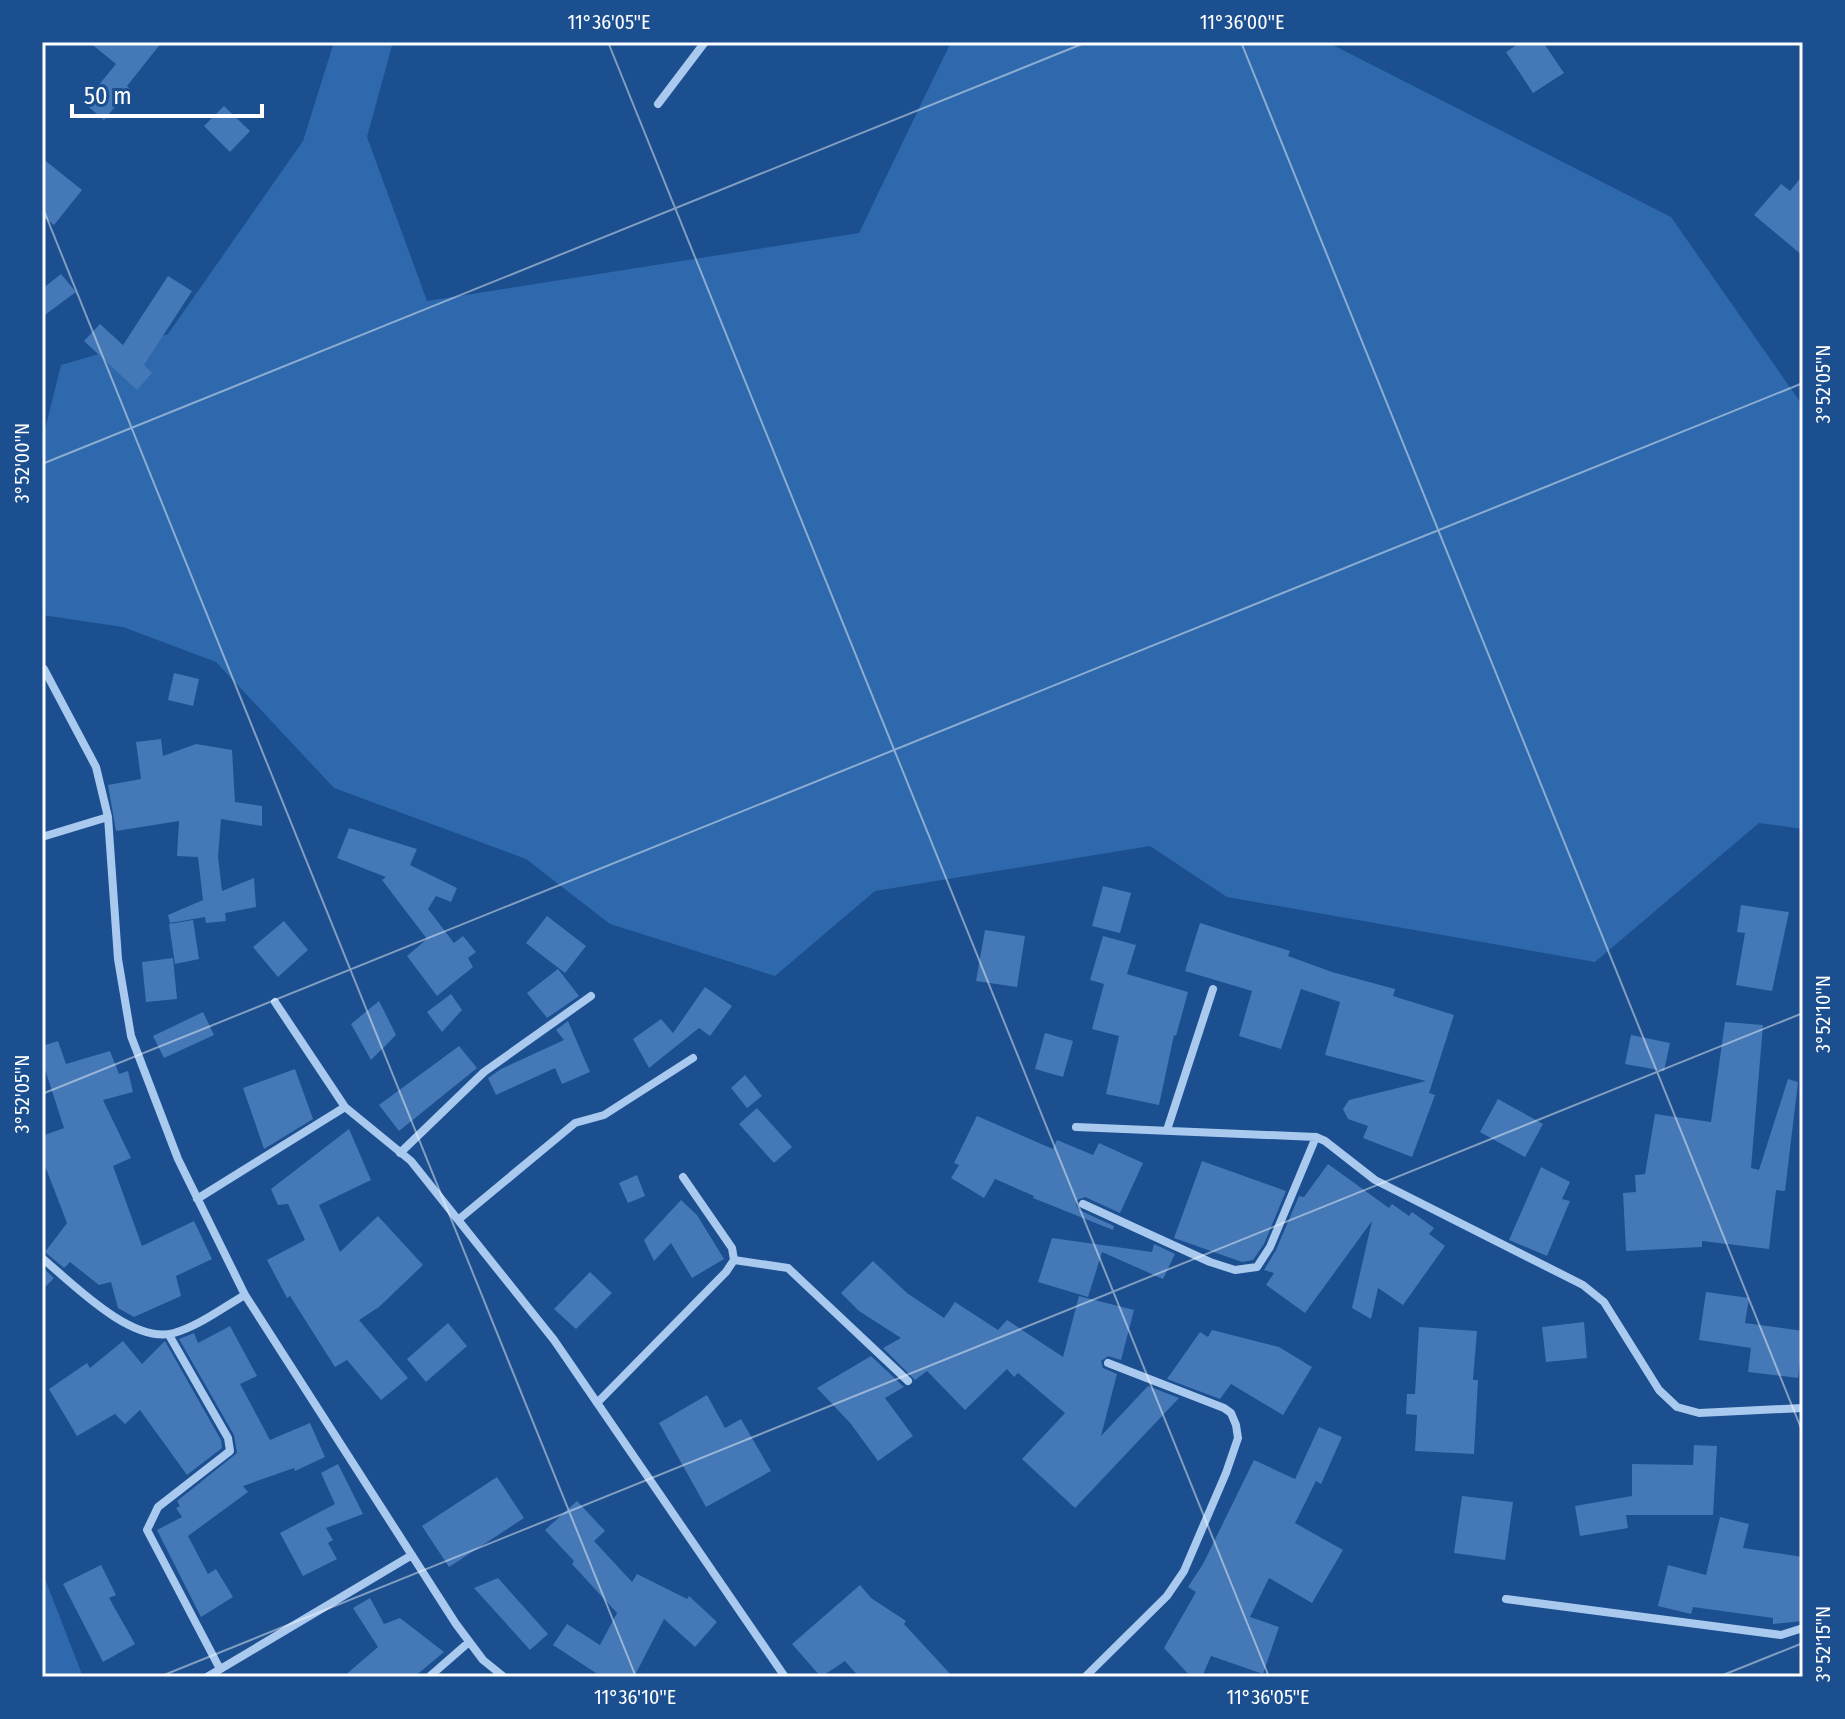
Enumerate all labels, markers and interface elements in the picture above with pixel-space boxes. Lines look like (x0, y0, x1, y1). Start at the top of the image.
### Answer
text: 11°36'05"E (567, 10, 651, 34)
text: 11°36'00"E (1200, 10, 1284, 34)
scale bar (72, 68, 262, 118)
text: 50 m (84, 82, 132, 110)
text: 3°52'05"N (1811, 345, 1835, 423)
text: 3°52'00"N (10, 423, 34, 503)
text: 3°52'10"N (1811, 975, 1835, 1053)
text: 3°52'05"N (10, 1055, 34, 1133)
text: 3°52'15"N (1811, 1606, 1835, 1682)
text: 11°36'10"E (594, 1685, 676, 1709)
text: 11°36'05"E (1226, 1685, 1310, 1709)

